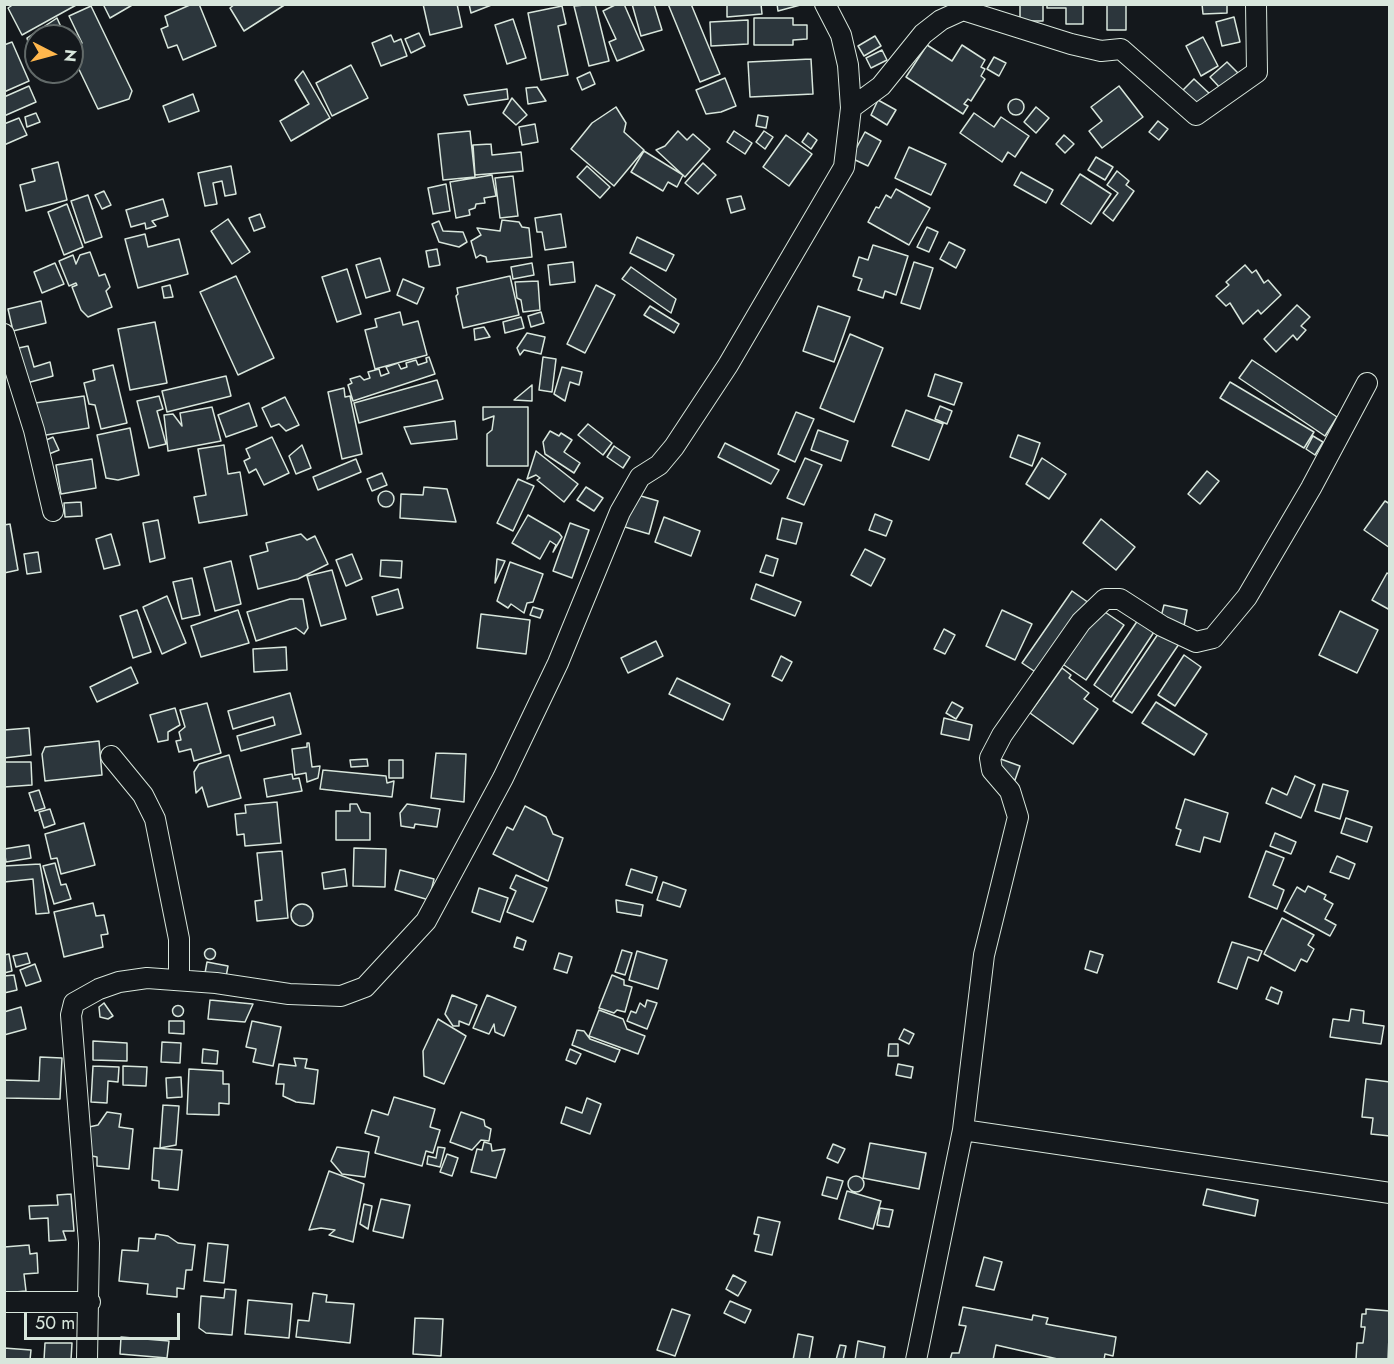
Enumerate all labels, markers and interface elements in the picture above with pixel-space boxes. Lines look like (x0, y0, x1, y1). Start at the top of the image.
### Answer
north arrow (24, 24, 84, 84)
text: N (58, 48, 83, 63)
scale bar (27, 1301, 183, 1339)
text: 50 m (35, 1310, 75, 1336)

